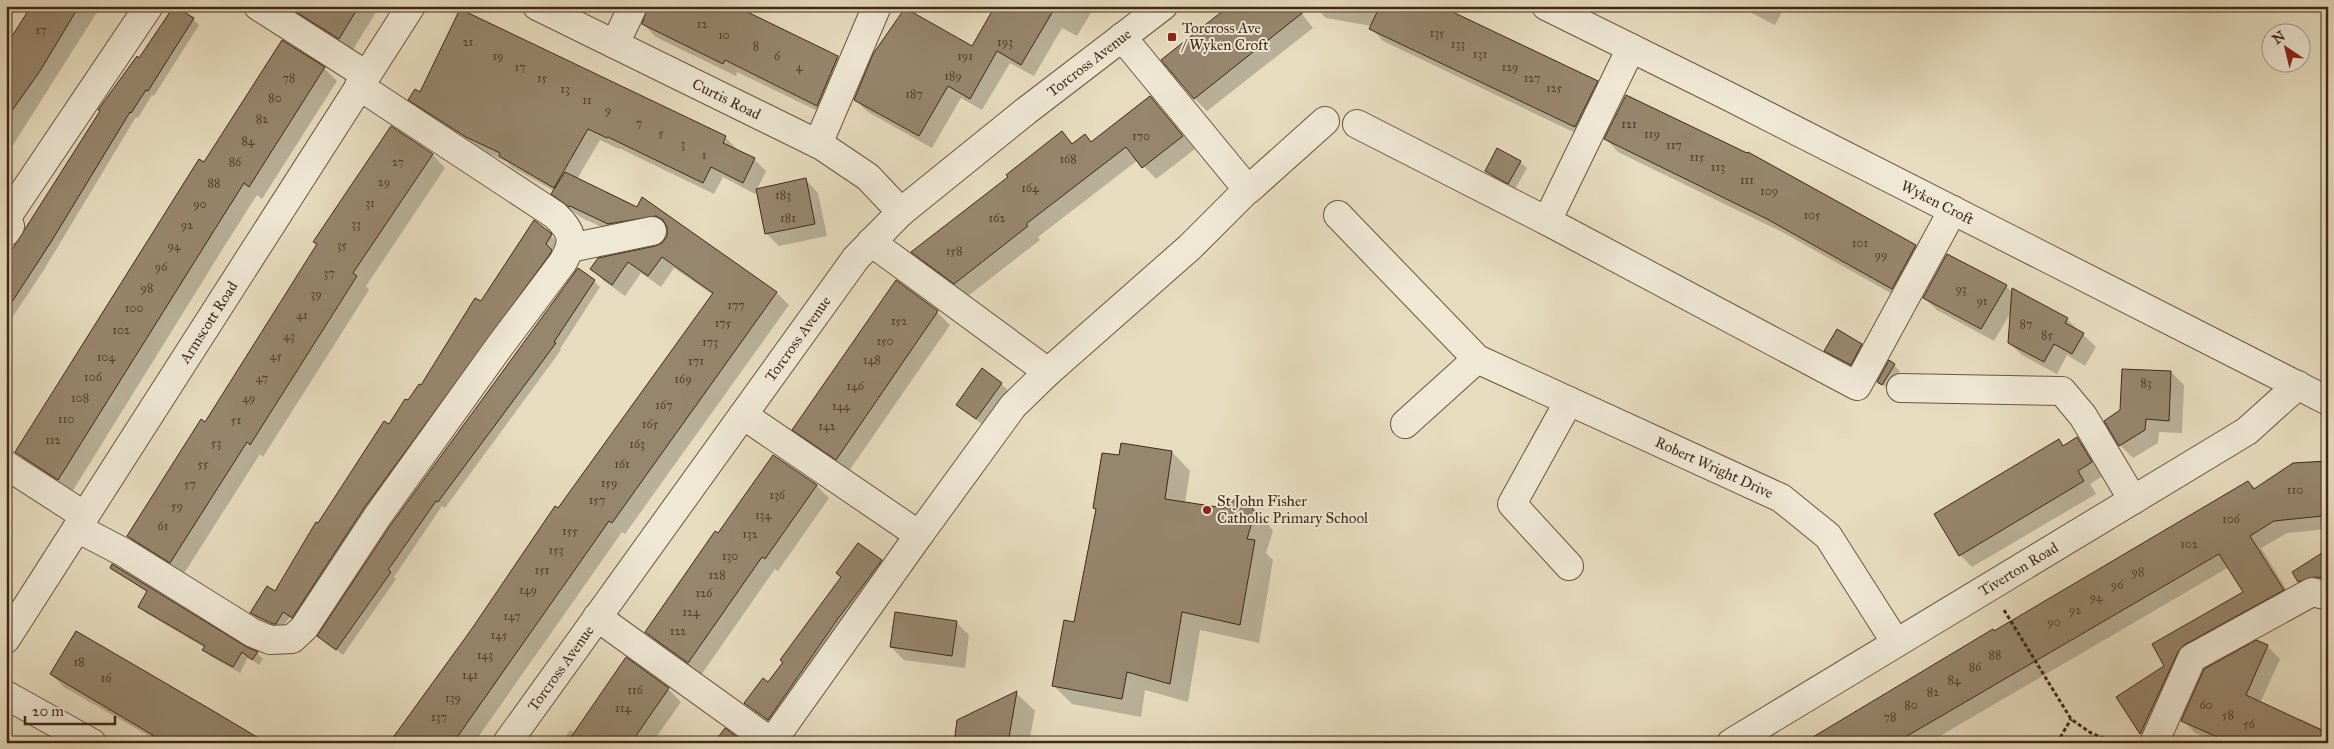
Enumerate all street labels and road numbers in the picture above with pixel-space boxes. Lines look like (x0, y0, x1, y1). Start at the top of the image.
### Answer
street label: Torcross Avenue (1043, 25, 1135, 101)
street label: Curtis Road (689, 75, 764, 124)
street label: Wyken Croft (1898, 176, 1977, 229)
street label: Armscott Road (175, 278, 242, 367)
street label: Torcross Avenue (761, 293, 835, 385)
street label: Robert Wright Drive (1652, 433, 1776, 502)
street label: Tiverton Road (1976, 538, 2062, 600)
street label: Torcross Avenue (524, 622, 598, 715)

